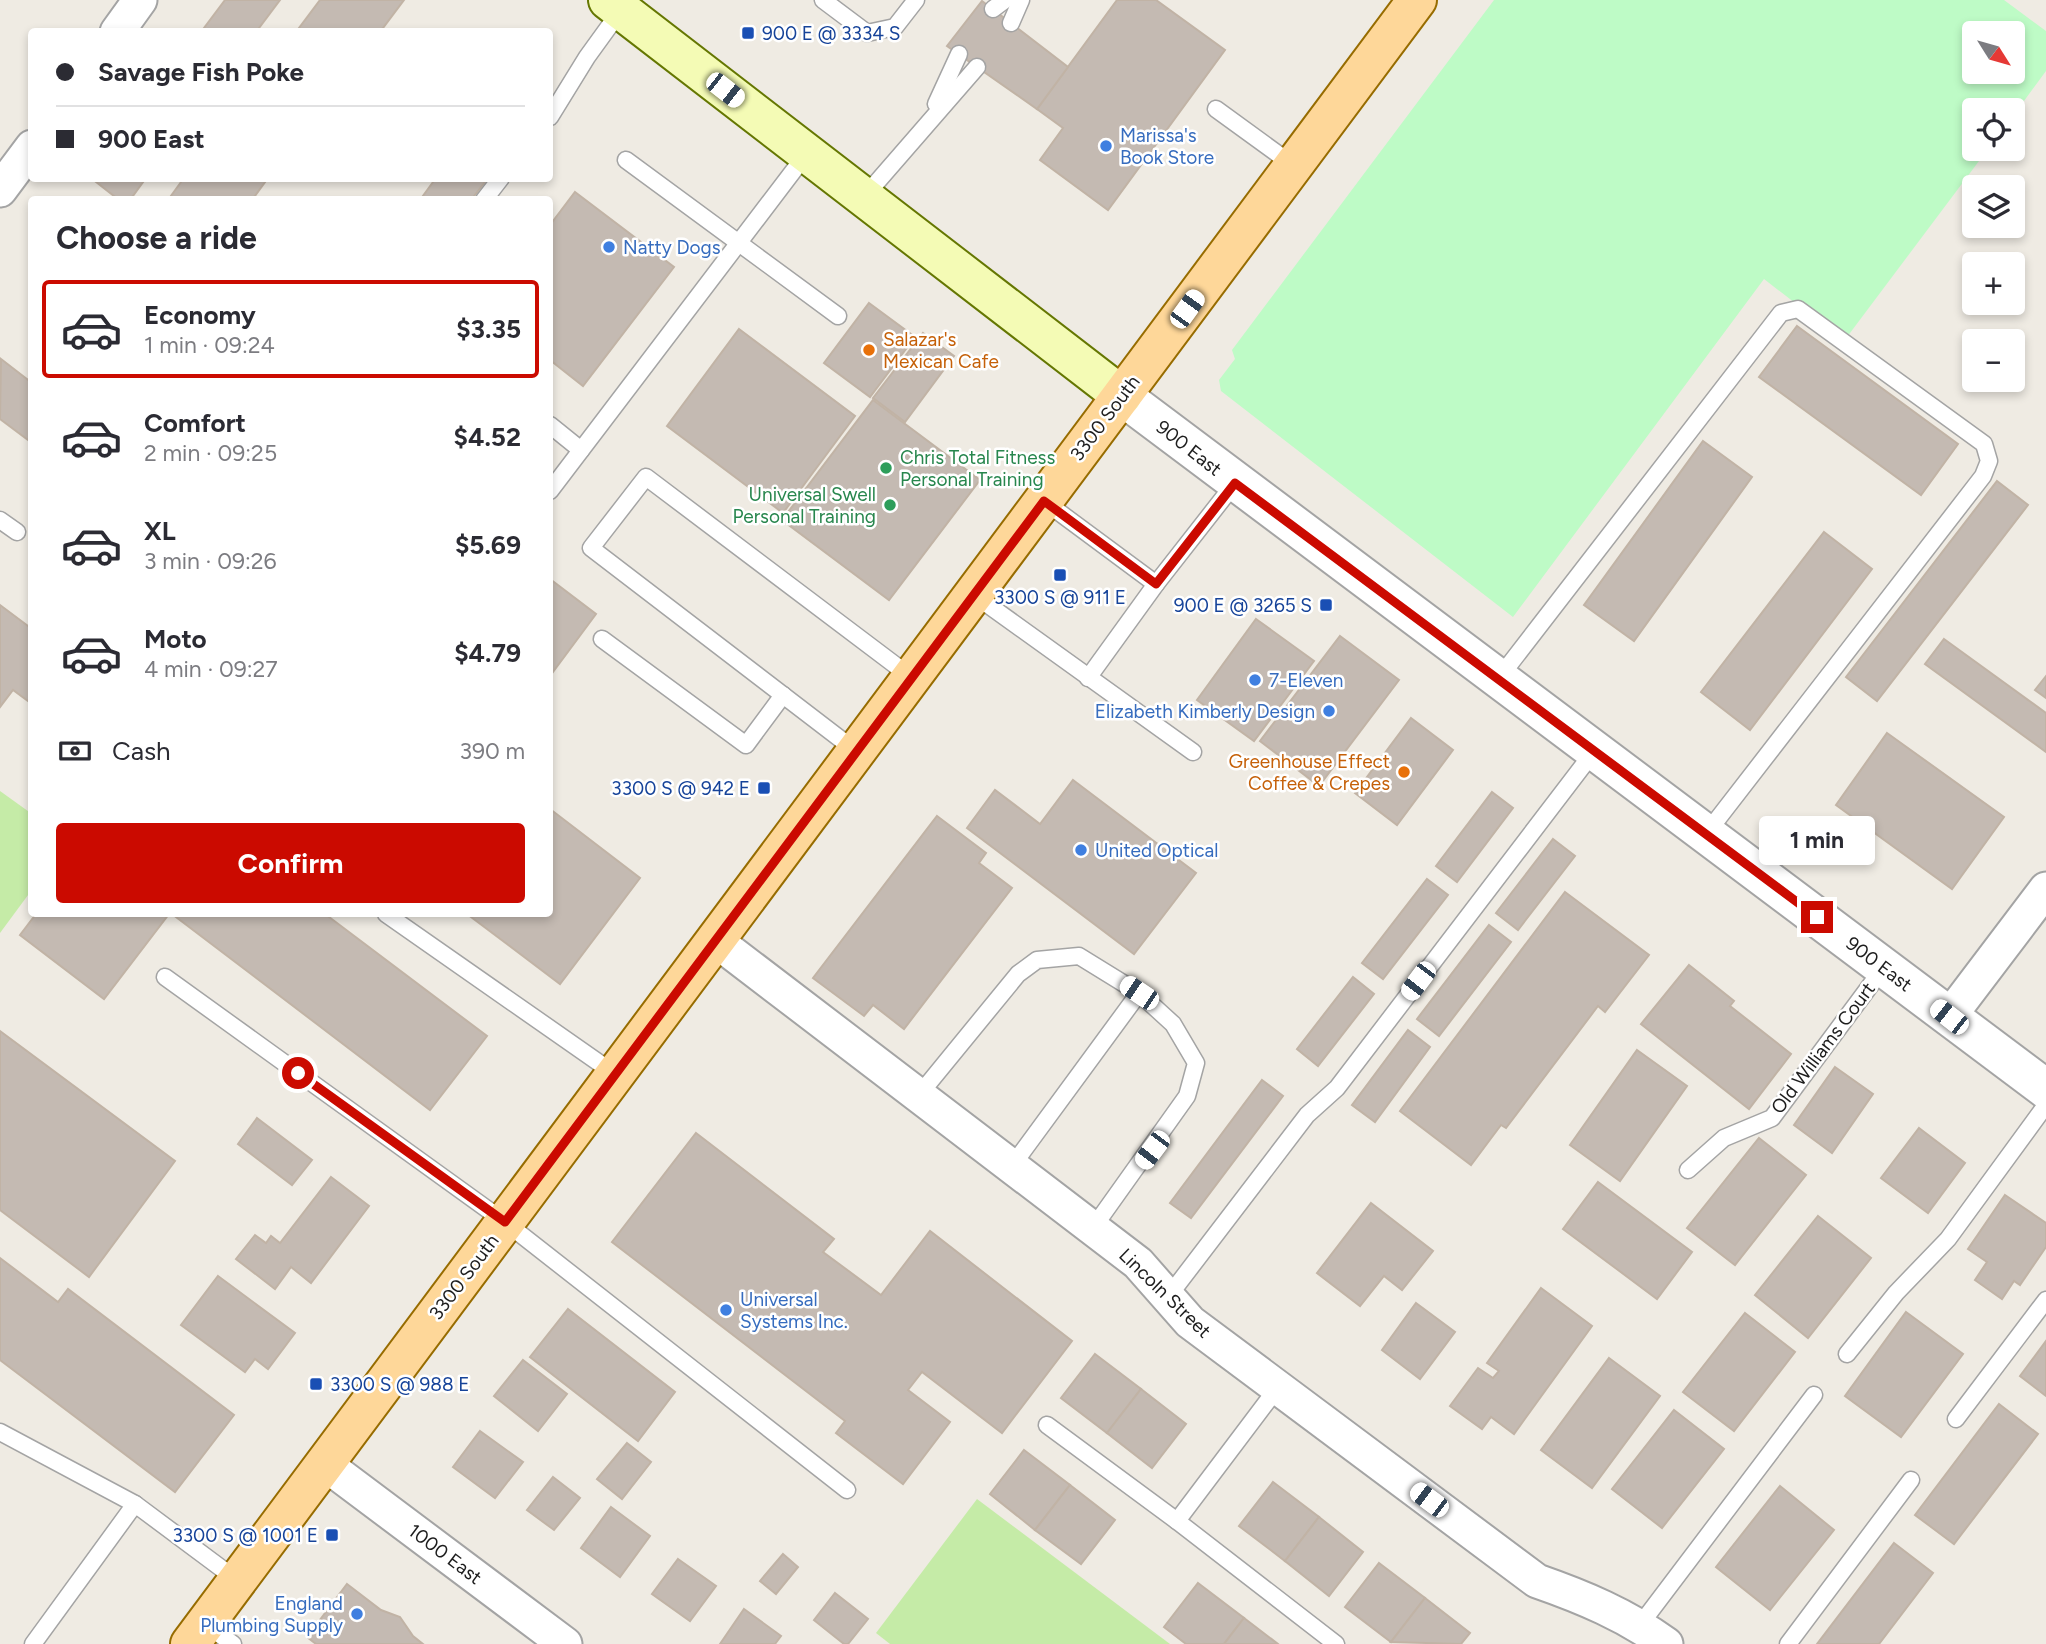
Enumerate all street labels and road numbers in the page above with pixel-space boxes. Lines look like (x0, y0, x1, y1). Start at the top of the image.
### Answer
street label: 3300 South (1065, 371, 1145, 465)
street label: 900 East (1152, 415, 1226, 481)
street label: 900 East (1841, 932, 1917, 996)
street label: Old Williams Court (1766, 978, 1880, 1118)
street label: 3300 South (424, 1230, 504, 1324)
street label: Lincoln Street (1114, 1243, 1216, 1343)
street label: 1000 East (404, 1519, 486, 1589)

